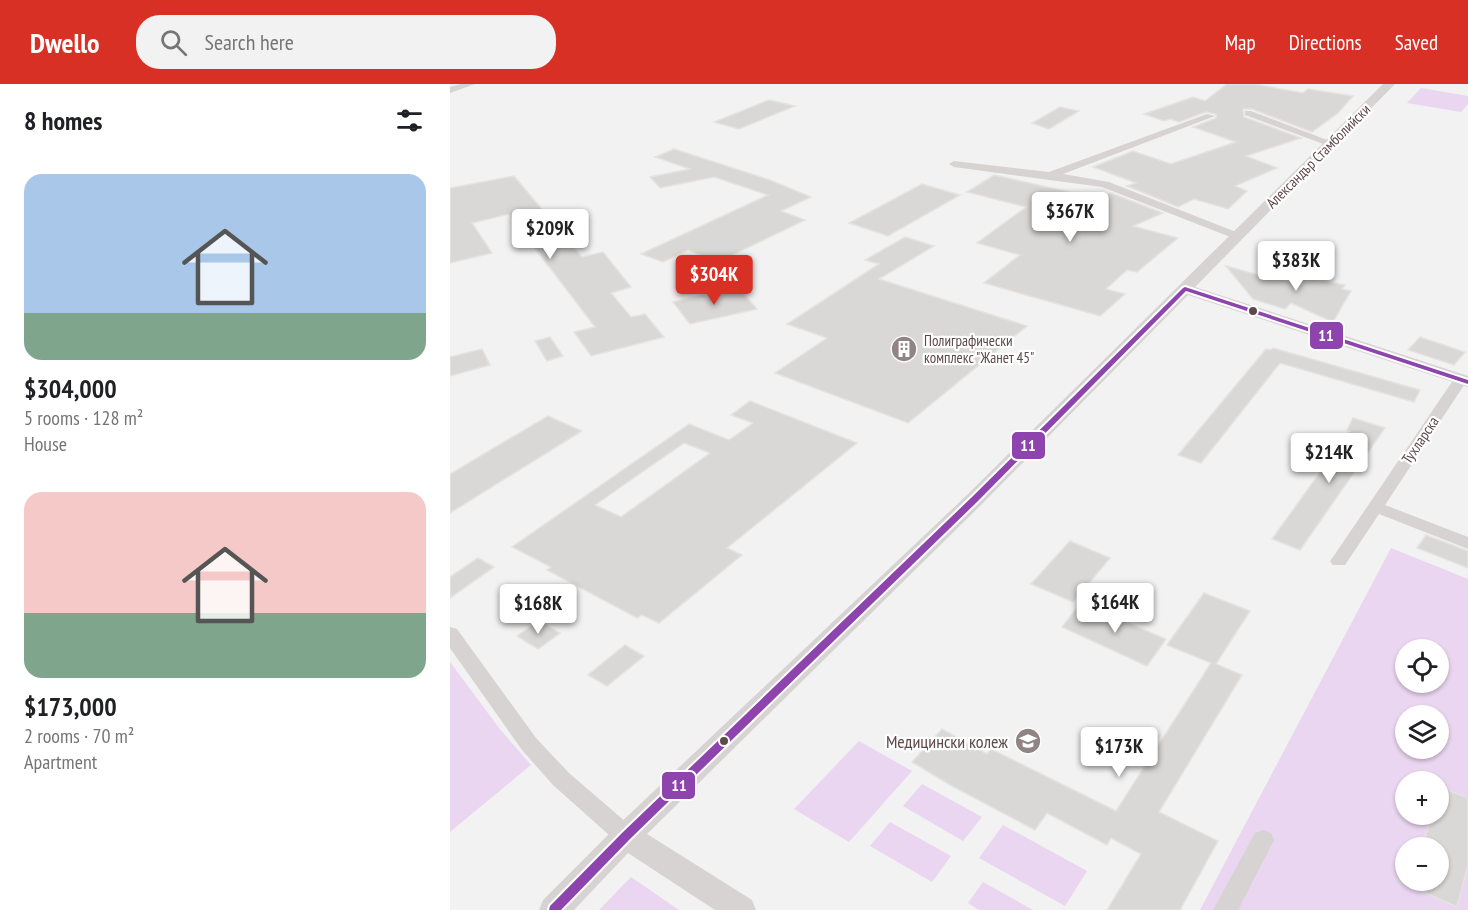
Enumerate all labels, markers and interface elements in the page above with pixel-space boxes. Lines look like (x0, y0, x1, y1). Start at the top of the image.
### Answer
search box (136, 15, 556, 69)
text: Dwello (30, 24, 100, 61)
icon: search (157, 26, 190, 59)
text: Search here (205, 28, 294, 56)
text: Map (1225, 29, 1256, 56)
text: Directions (1289, 29, 1362, 56)
text: Saved (1395, 29, 1438, 56)
street label: Александър Стамболийски (1262, 100, 1374, 212)
text: 8 homes (24, 104, 102, 137)
icon: filters (393, 104, 426, 137)
pin: $367K (1028, 192, 1112, 243)
text: $367K (1046, 198, 1094, 224)
pin: $209K (508, 209, 592, 260)
icon: home (171, 213, 279, 321)
text: $209K (526, 215, 574, 241)
pin: $383K (1254, 241, 1338, 292)
text: $383K (1272, 247, 1320, 273)
pin: $304K (672, 255, 756, 306)
text: $304K (690, 261, 738, 287)
unlabelled marker (1247, 305, 1259, 317)
line badge: 11 (1309, 321, 1344, 350)
text: 11 (1318, 325, 1334, 345)
place label: Полиграфически комплекс "Жанет 45" (924, 331, 1034, 367)
building icon: Полиграфически комплекс "Жанет 45" (889, 334, 919, 364)
text: $304,000 (24, 372, 117, 405)
text: 5 rooms · 128 m² (24, 405, 143, 431)
street label: Тухларска (1397, 413, 1443, 467)
text: House (24, 431, 67, 457)
line badge: 11 (1011, 431, 1046, 460)
pin: $214K (1287, 433, 1371, 484)
text: 11 (1020, 435, 1036, 455)
text: $214K (1305, 439, 1353, 465)
icon: home (171, 531, 279, 639)
pin: $164K (1073, 583, 1157, 634)
pin: $168K (496, 584, 580, 635)
text: $164K (1091, 589, 1139, 615)
text: $168K (514, 590, 562, 616)
map controls (1395, 639, 1449, 891)
button: locate (1395, 639, 1449, 693)
text: $173,000 (24, 690, 117, 723)
button: layers (1395, 705, 1449, 759)
text: 2 rooms · 70 m² (24, 723, 134, 749)
school or university icon: Медицински колеж (1013, 726, 1043, 756)
pin: $173K (1077, 727, 1161, 778)
place label: Медицински колеж (886, 730, 1008, 753)
text: $173K (1095, 733, 1143, 759)
unlabelled marker (718, 735, 730, 747)
text: Apartment (24, 749, 97, 775)
line badge: 11 (661, 771, 696, 800)
button: + (1395, 771, 1449, 825)
text: 11 (671, 775, 687, 795)
button: − (1395, 837, 1449, 891)

